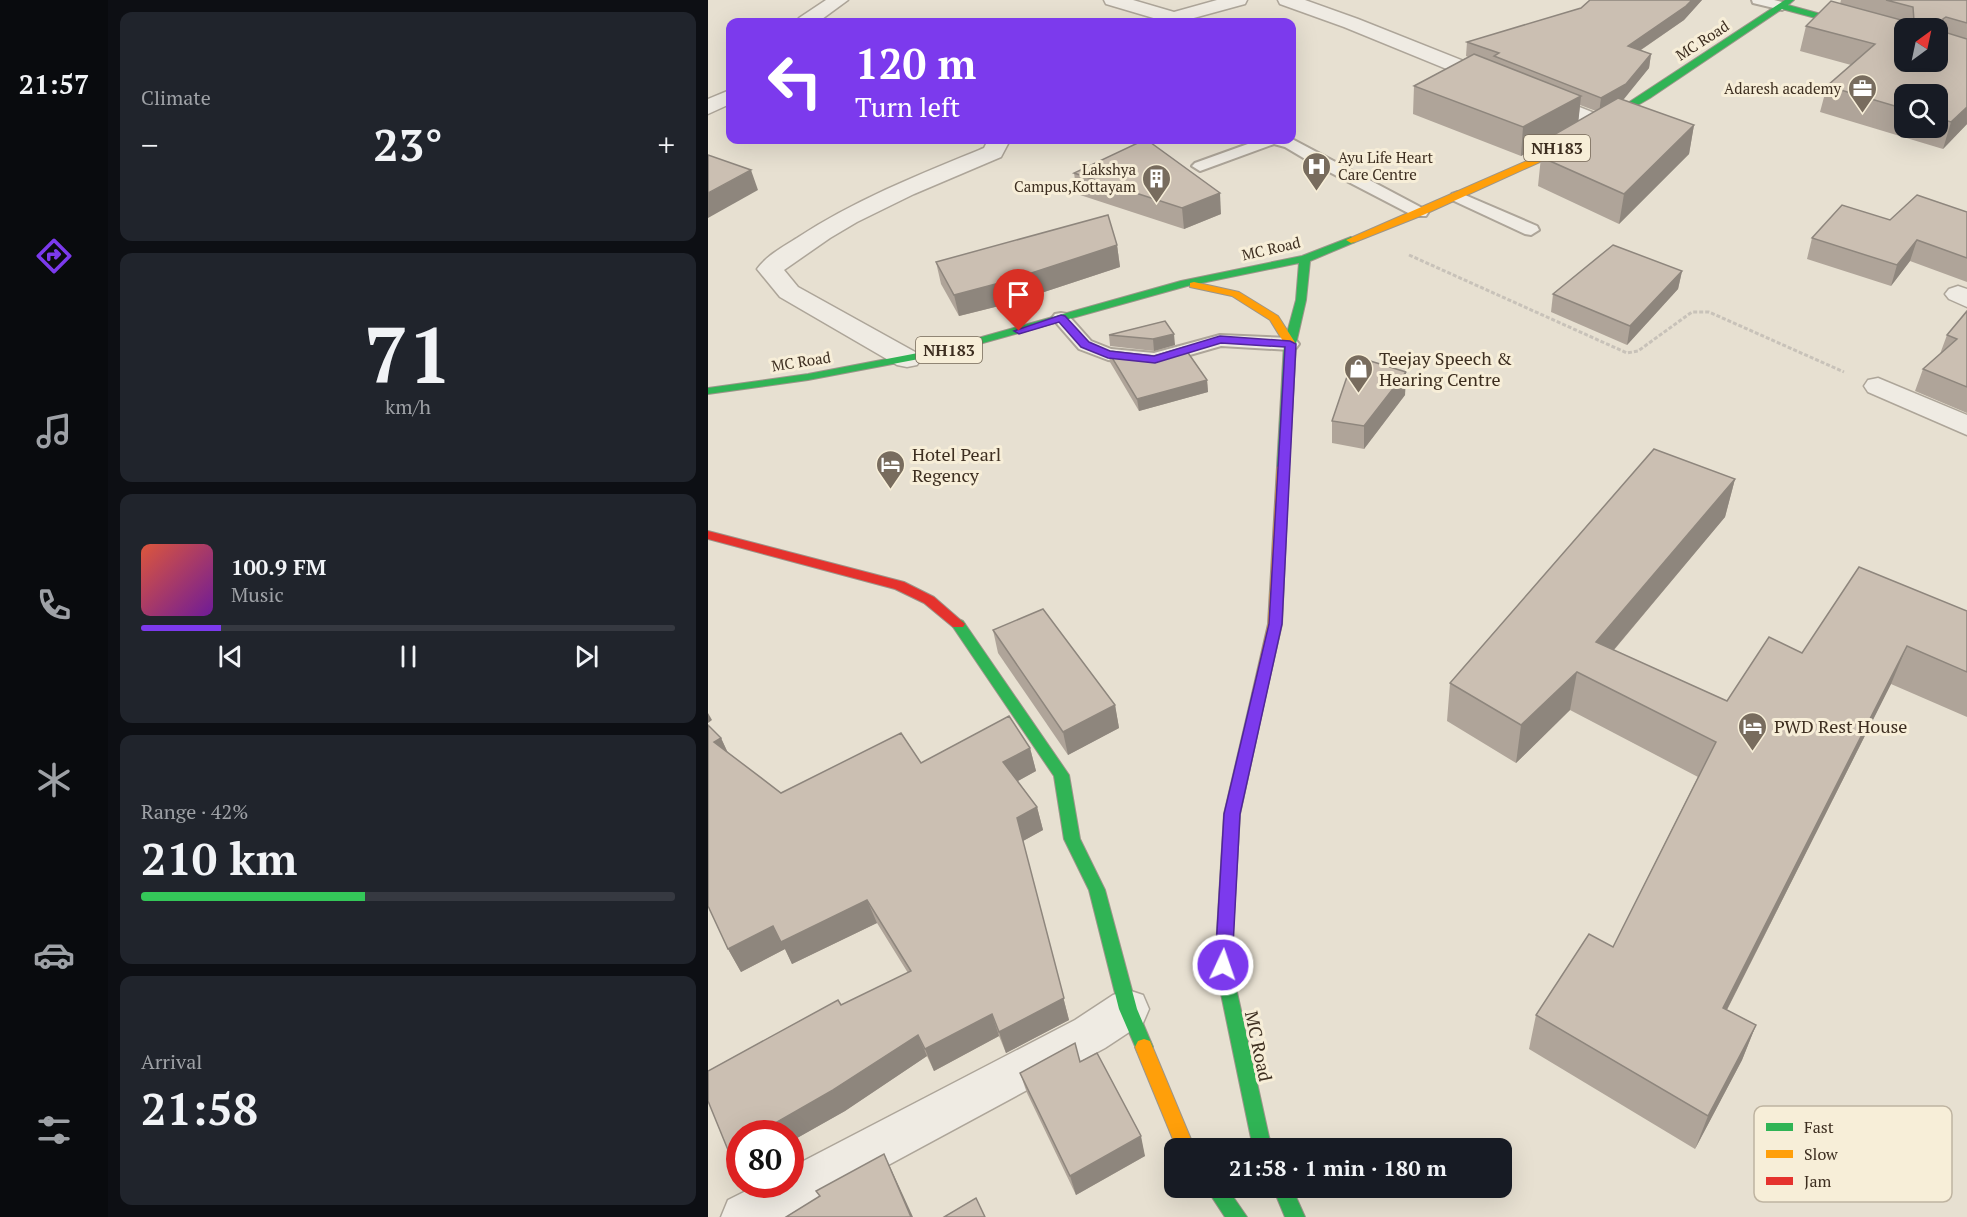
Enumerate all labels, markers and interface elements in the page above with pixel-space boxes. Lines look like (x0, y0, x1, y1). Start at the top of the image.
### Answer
street label: MC Road (1671, 15, 1733, 65)
north arrow (1894, 18, 1948, 72)
map controls (1894, 18, 1948, 138)
text: 120 m (855, 35, 976, 91)
icon: left (756, 42, 834, 120)
text: 21:57 (19, 66, 89, 102)
office icon: Adaresh academy (1846, 72, 1878, 114)
place label: Adaresh academy (1724, 78, 1841, 98)
text: Climate (141, 84, 211, 111)
button: search (1894, 84, 1948, 138)
text: Turn left (855, 89, 960, 125)
text: 23° (373, 114, 443, 174)
text: − (141, 123, 159, 166)
text: + (657, 123, 675, 166)
road number: NH183 (1524, 135, 1590, 161)
place label: Ayu Life Heart Care Centre (1338, 147, 1434, 184)
hospital icon: Ayu Life Heart Care Centre (1301, 150, 1333, 192)
place label: Lakshya Campus,Kottayam (1014, 159, 1136, 196)
building icon: Lakshya Campus,Kottayam (1141, 162, 1173, 204)
street label: MC Road (1240, 232, 1302, 264)
icon: directions (33, 235, 75, 277)
pin (993, 269, 1044, 331)
icon: arrive (1002, 278, 1035, 311)
text: 71 (364, 302, 452, 405)
road number: NH183 (916, 337, 982, 363)
street label: MC Road (770, 346, 832, 376)
place label: Teejay Speech & Hearing Centre (1379, 346, 1512, 391)
shop icon: Teejay Speech & Hearing Centre (1342, 352, 1374, 394)
text: km/h (385, 393, 431, 420)
icon: music (33, 410, 75, 452)
place label: Hotel Pearl Regency (912, 442, 1001, 487)
hotel icon: Hotel Pearl Regency (875, 448, 907, 490)
text: 100.9 FM (231, 552, 326, 581)
text: Music (231, 581, 284, 608)
icon: phone (33, 584, 75, 626)
icon: previous (214, 640, 247, 673)
icon: pause (392, 640, 425, 673)
icon: next (570, 640, 603, 673)
hotel icon: PWD Rest House (1737, 710, 1769, 752)
place label: PWD Rest House (1774, 714, 1907, 738)
icon: climate (33, 759, 75, 801)
text: Range · 42% (141, 798, 248, 825)
text: 210 km (141, 828, 297, 888)
position arrow (1191, 933, 1255, 997)
icon: car (33, 934, 75, 976)
street label: MC Road (1240, 1008, 1278, 1084)
text: Arrival (141, 1048, 202, 1075)
text: 21:58 (141, 1078, 258, 1138)
legend (1754, 1106, 1952, 1202)
icon: filters (33, 1109, 75, 1151)
text: Fast (1804, 1116, 1834, 1138)
speed limit sign: 80 (726, 1120, 804, 1198)
text: Slow (1804, 1143, 1838, 1165)
text: 21:58 · 1 min · 180 m (1229, 1153, 1447, 1182)
text: Jam (1804, 1170, 1832, 1192)

